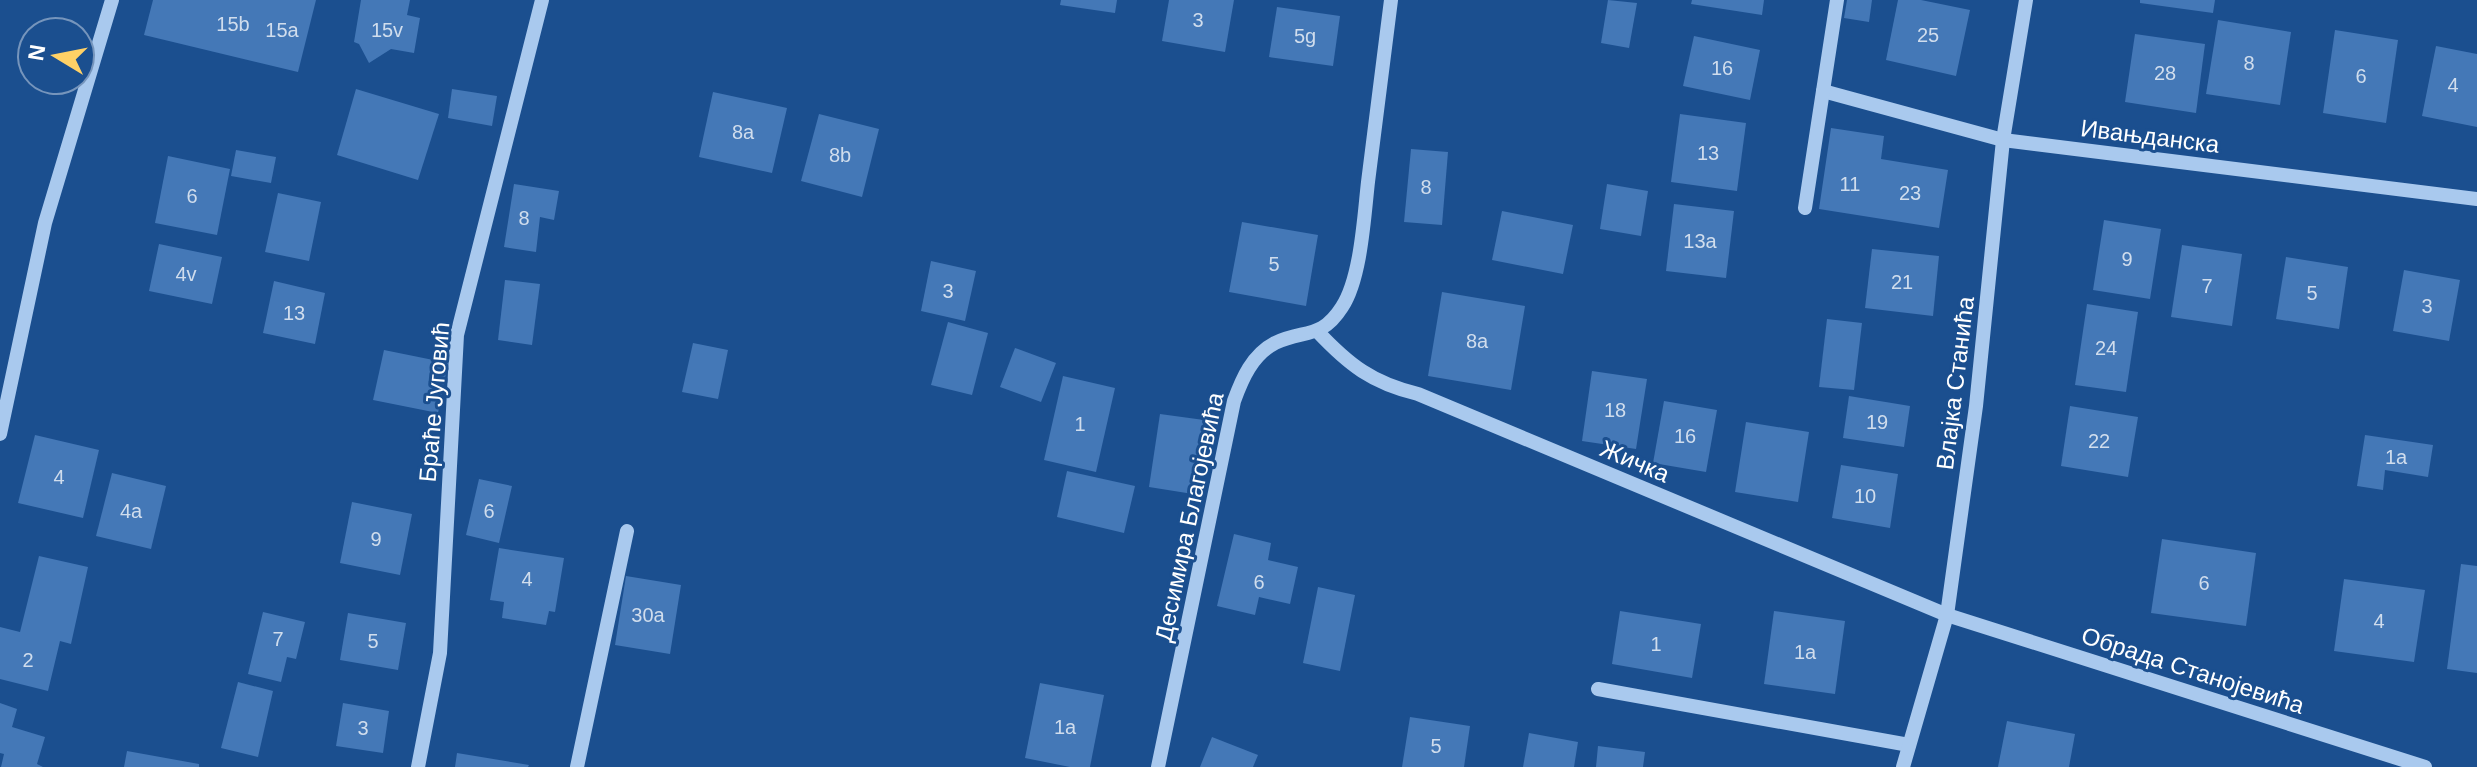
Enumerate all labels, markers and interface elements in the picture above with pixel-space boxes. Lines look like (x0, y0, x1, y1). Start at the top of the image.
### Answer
house number: 3 (1192, 9, 1204, 31)
house number: 15b (216, 13, 250, 35)
north arrow (16, 16, 96, 96)
house number: 15a (265, 19, 300, 41)
house number: 15v (371, 19, 403, 41)
house number: 25 (1917, 24, 1939, 46)
house number: 5g (1294, 25, 1316, 47)
text: N (23, 43, 50, 63)
house number: 8 (2243, 52, 2255, 74)
house number: 16 (1711, 57, 1733, 79)
house number: 28 (2154, 62, 2176, 84)
house number: 6 (2355, 65, 2367, 87)
house number: 4 (2447, 74, 2459, 96)
street label: Ивањданска (2079, 114, 2222, 158)
house number: 8a (732, 121, 755, 143)
house number: 13 (1697, 142, 1719, 164)
house number: 8b (829, 144, 851, 166)
house number: 11 (1840, 173, 1860, 195)
house number: 8 (1420, 176, 1432, 198)
house number: 23 (1899, 182, 1921, 204)
house number: 6 (186, 185, 198, 207)
house number: 8 (518, 207, 530, 229)
house number: 13a (1683, 230, 1718, 252)
house number: 9 (2121, 248, 2133, 270)
house number: 5 (1268, 253, 1280, 275)
house number: 4v (175, 263, 197, 285)
house number: 21 (1891, 271, 1913, 293)
house number: 7 (2201, 275, 2213, 297)
house number: 3 (942, 280, 954, 302)
house number: 5 (2306, 282, 2318, 304)
street label: Влајка Станића (1931, 294, 1979, 471)
house number: 3 (2421, 295, 2433, 317)
house number: 13 (283, 302, 305, 324)
street label: Браће Југовић (414, 321, 454, 483)
house number: 8a (1466, 330, 1489, 352)
house number: 24 (2095, 337, 2117, 359)
street label: Десимира Благојевића (1149, 389, 1229, 644)
house number: 18 (1604, 399, 1626, 421)
house number: 19 (1866, 411, 1888, 433)
house number: 1 (1074, 413, 1086, 435)
house number: 16 (1674, 425, 1696, 447)
house number: 22 (2088, 430, 2110, 452)
street label: Жичка (1596, 434, 1674, 488)
house number: 1a (2385, 446, 2408, 468)
house number: 4 (53, 466, 65, 488)
house number: 10 (1854, 485, 1876, 507)
house number: 4a (120, 500, 143, 522)
house number: 6 (483, 500, 495, 522)
house number: 9 (370, 528, 382, 550)
house number: 4 (521, 568, 533, 590)
house number: 6 (1253, 571, 1265, 593)
house number: 6 (2198, 572, 2210, 594)
house number: 30a (631, 604, 666, 626)
house number: 4 (2373, 610, 2385, 632)
street label: Обрада Станојевића (2078, 621, 2308, 719)
house number: 7 (272, 628, 284, 650)
house number: 5 (367, 630, 379, 652)
house number: 1 (1650, 633, 1662, 655)
house number: 1a (1794, 641, 1817, 663)
house number: 2 (22, 649, 34, 671)
house number: 1a (1054, 716, 1077, 738)
house number: 3 (357, 717, 369, 739)
house number: 5 (1430, 735, 1442, 757)

